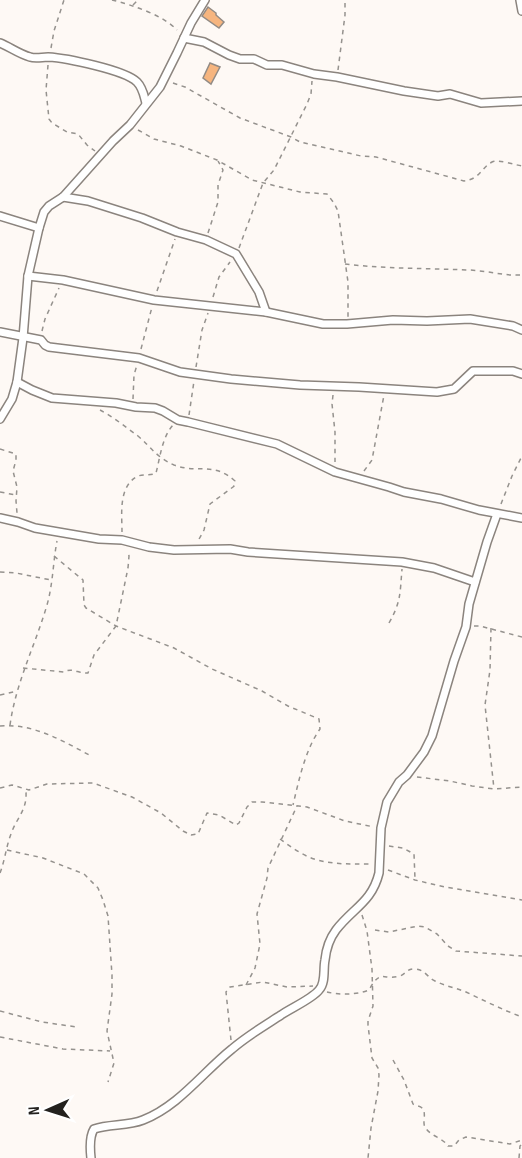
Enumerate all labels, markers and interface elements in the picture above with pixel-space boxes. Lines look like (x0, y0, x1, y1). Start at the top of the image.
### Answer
north arrow (18, 1080, 78, 1140)
text: N (25, 1106, 44, 1115)

